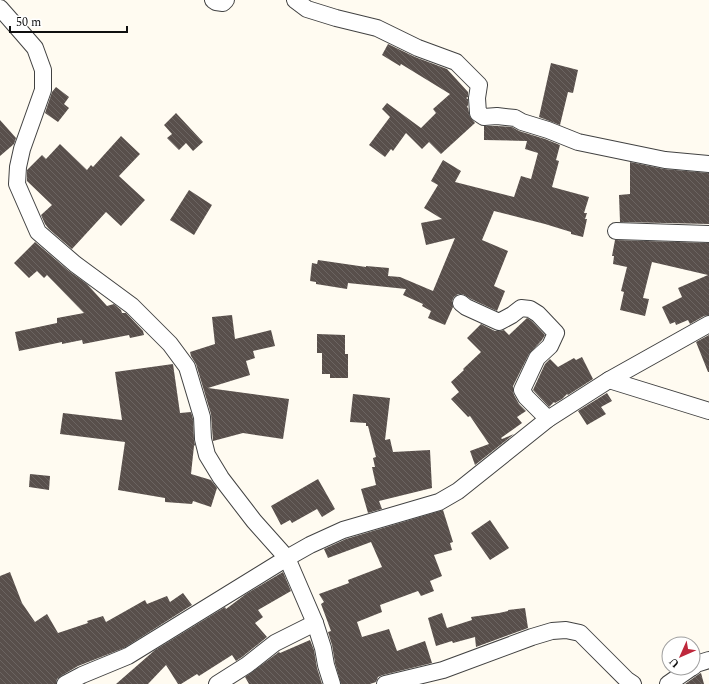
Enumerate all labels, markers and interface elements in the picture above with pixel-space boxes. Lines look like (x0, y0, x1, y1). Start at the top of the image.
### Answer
scale bar (10, 8, 127, 34)
text: 50 m (16, 13, 41, 32)
north arrow (661, 636, 701, 676)
text: U (665, 653, 684, 672)

